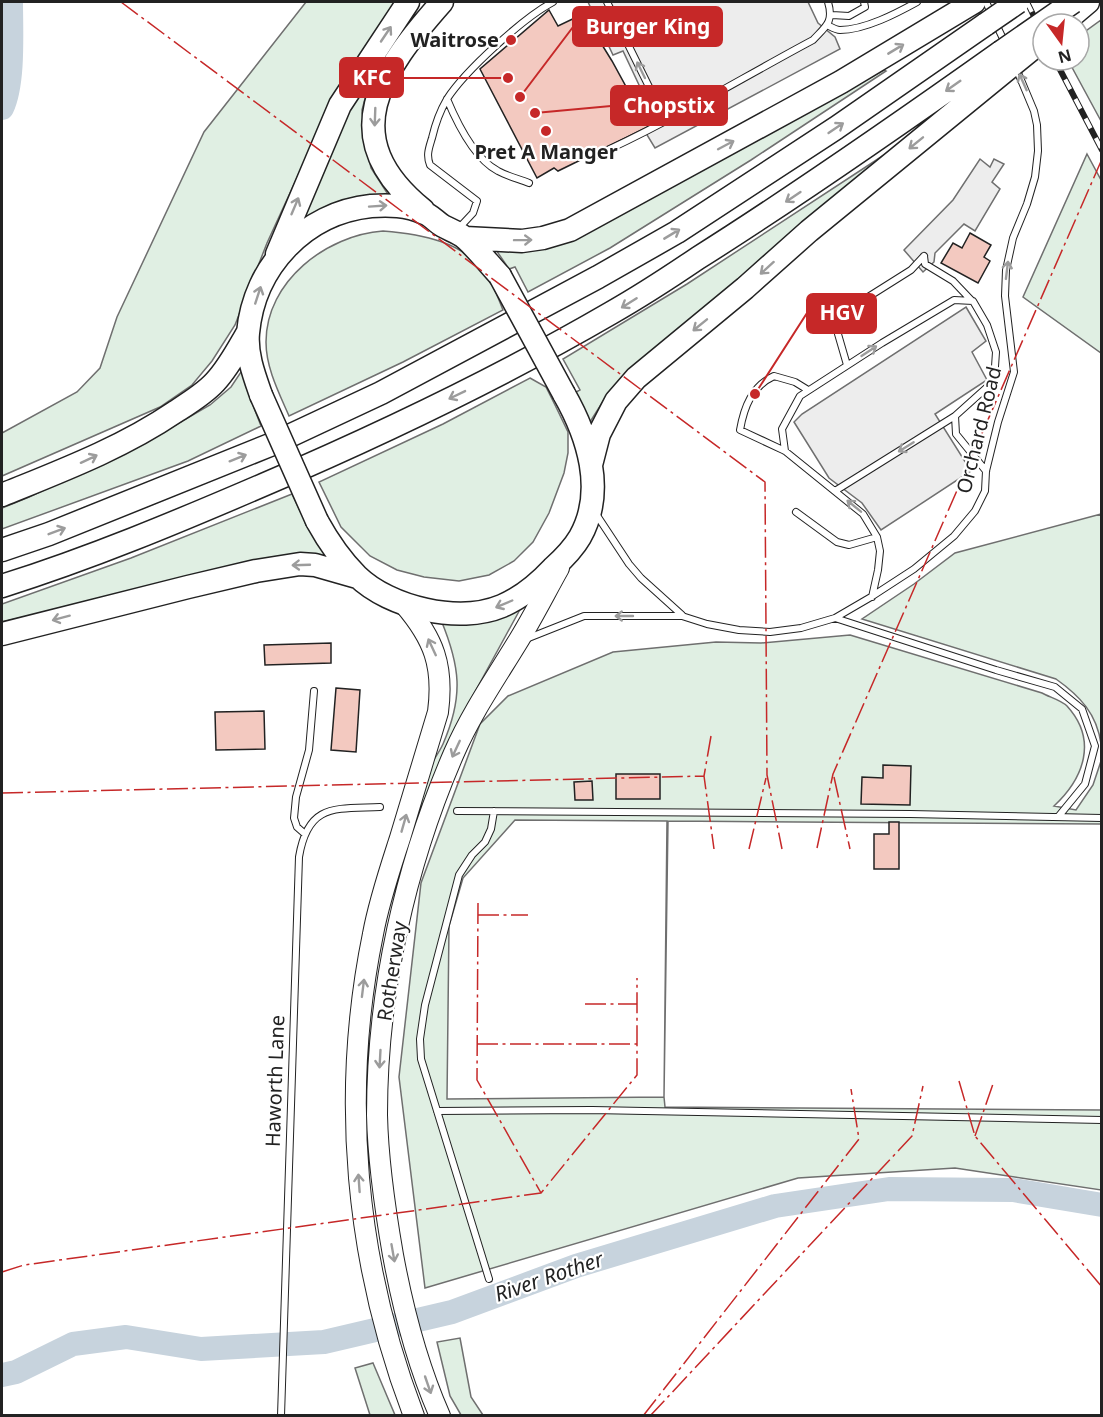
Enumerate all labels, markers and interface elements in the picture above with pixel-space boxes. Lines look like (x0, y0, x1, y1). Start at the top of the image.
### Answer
callout: Burger King (573, 7, 722, 46)
text: Burger King (586, 12, 710, 40)
north arrow (1031, 12, 1091, 72)
one-way arrow (380, 26, 392, 43)
place label: Waitrose (410, 26, 499, 53)
marker: Waitrose (504, 33, 518, 47)
one-way arrow (887, 43, 904, 55)
text: N (1056, 44, 1074, 69)
callout: KFC (340, 58, 403, 97)
one-way arrow (635, 61, 647, 79)
text: KFC (353, 63, 391, 91)
one-way arrow (1016, 74, 1028, 92)
one-way arrow (945, 80, 962, 92)
callout: Chopstix (611, 86, 727, 125)
text: Chopstix (623, 91, 716, 119)
one-way arrow (369, 107, 380, 126)
one-way arrow (827, 122, 844, 134)
marker: Pret A Manger (539, 124, 553, 138)
one-way arrow (909, 136, 925, 149)
place label: Pret A Manger (474, 138, 618, 165)
one-way arrow (717, 139, 735, 151)
one-way arrow (785, 191, 801, 203)
one-way arrow (291, 197, 302, 215)
one-way arrow (367, 200, 387, 211)
one-way arrow (663, 228, 680, 240)
one-way arrow (513, 234, 533, 245)
one-way arrow (760, 261, 775, 275)
one-way arrow (1002, 261, 1013, 281)
one-way arrow (253, 286, 264, 305)
callout: HGV (807, 294, 876, 333)
one-way arrow (621, 297, 638, 309)
text: HGV (820, 298, 865, 326)
one-way arrow (692, 319, 708, 332)
one-way arrow (860, 345, 877, 357)
street label: Orchard Road (950, 363, 1007, 496)
one-way arrow (449, 390, 467, 402)
one-way arrow (898, 441, 915, 453)
one-way arrow (228, 452, 246, 463)
one-way arrow (79, 453, 97, 465)
one-way arrow (846, 500, 862, 513)
one-way arrow (47, 525, 66, 536)
one-way arrow (292, 559, 312, 571)
one-way arrow (496, 599, 514, 610)
one-way arrow (614, 610, 634, 622)
one-way arrow (52, 613, 71, 625)
one-way arrow (425, 638, 437, 656)
one-way arrow (450, 740, 462, 758)
one-way arrow (399, 814, 410, 833)
street label: Rotherway (370, 918, 413, 1023)
one-way arrow (358, 979, 369, 999)
street label: Haworth Lane (259, 1014, 290, 1148)
one-way arrow (375, 1049, 386, 1069)
one-way arrow (353, 1173, 364, 1193)
one-way arrow (388, 1243, 399, 1263)
water label: River Rother (491, 1244, 608, 1308)
one-way arrow (424, 1375, 435, 1394)

